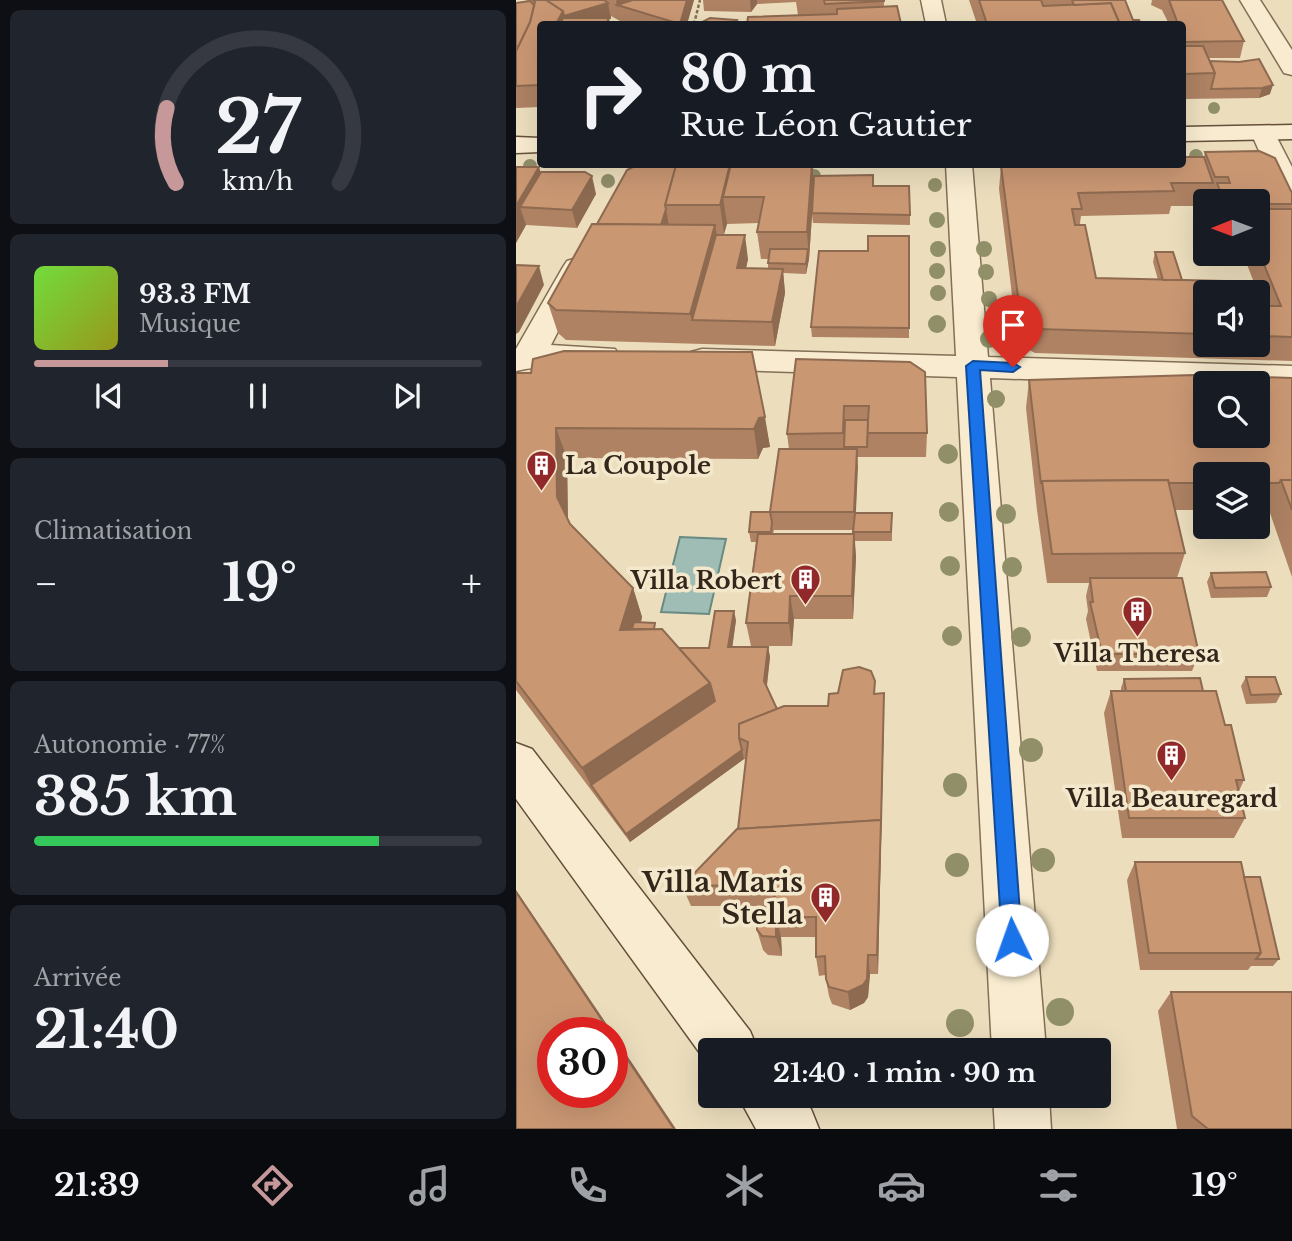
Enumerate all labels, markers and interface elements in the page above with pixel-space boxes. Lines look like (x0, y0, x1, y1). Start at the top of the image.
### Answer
text: 80 m (680, 44, 815, 105)
icon: right (565, 49, 656, 140)
text: 27 (216, 82, 302, 173)
text: Rue Léon Gautier (680, 105, 972, 145)
text: km/h (223, 166, 293, 197)
north arrow (1193, 189, 1270, 266)
map controls (1193, 189, 1270, 539)
text: 93.3 FM (139, 278, 251, 310)
button: sound (1193, 280, 1270, 357)
pin (983, 295, 1043, 367)
icon: arrive (994, 306, 1032, 344)
text: Musique (139, 310, 241, 338)
button: search (1193, 371, 1270, 448)
icon: previous (90, 377, 128, 415)
icon: pause (239, 377, 277, 415)
icon: next (388, 377, 426, 415)
building icon: La Coupole (525, 448, 559, 492)
place label: La Coupole (565, 451, 711, 480)
button: layers (1193, 462, 1270, 539)
text: Climatisation (34, 517, 192, 545)
text: 19° (222, 551, 297, 615)
text: − (34, 560, 58, 607)
text: + (461, 560, 482, 607)
building icon: Villa Robert (788, 563, 822, 607)
place label: Villa Robert (630, 566, 783, 595)
building icon: Villa Theresa (1120, 594, 1154, 638)
place label: Villa Theresa (1053, 639, 1220, 668)
text: Autonomie · 77% (34, 731, 225, 759)
building icon: Villa Beauregard (1155, 739, 1189, 783)
text: 385 km (34, 765, 237, 829)
place label: Villa Beauregard (1065, 784, 1278, 813)
place label: Villa Maris Stella (641, 865, 803, 932)
building icon: Villa Maris Stella (809, 881, 843, 925)
position arrow (975, 903, 1049, 977)
text: Arrivée (34, 964, 121, 992)
text: 21:40 (34, 998, 179, 1062)
speed limit sign: 30 (537, 1017, 628, 1108)
text: 21:40 · 1 min · 90 m (773, 1057, 1036, 1089)
icon: directions (248, 1161, 297, 1210)
icon: music (405, 1161, 454, 1210)
icon: phone (563, 1161, 612, 1210)
icon: climate (720, 1161, 769, 1210)
icon: car (877, 1161, 926, 1210)
icon: filters (1034, 1161, 1083, 1210)
text: 21:39 (54, 1165, 140, 1205)
text: 19° (1192, 1165, 1238, 1205)

